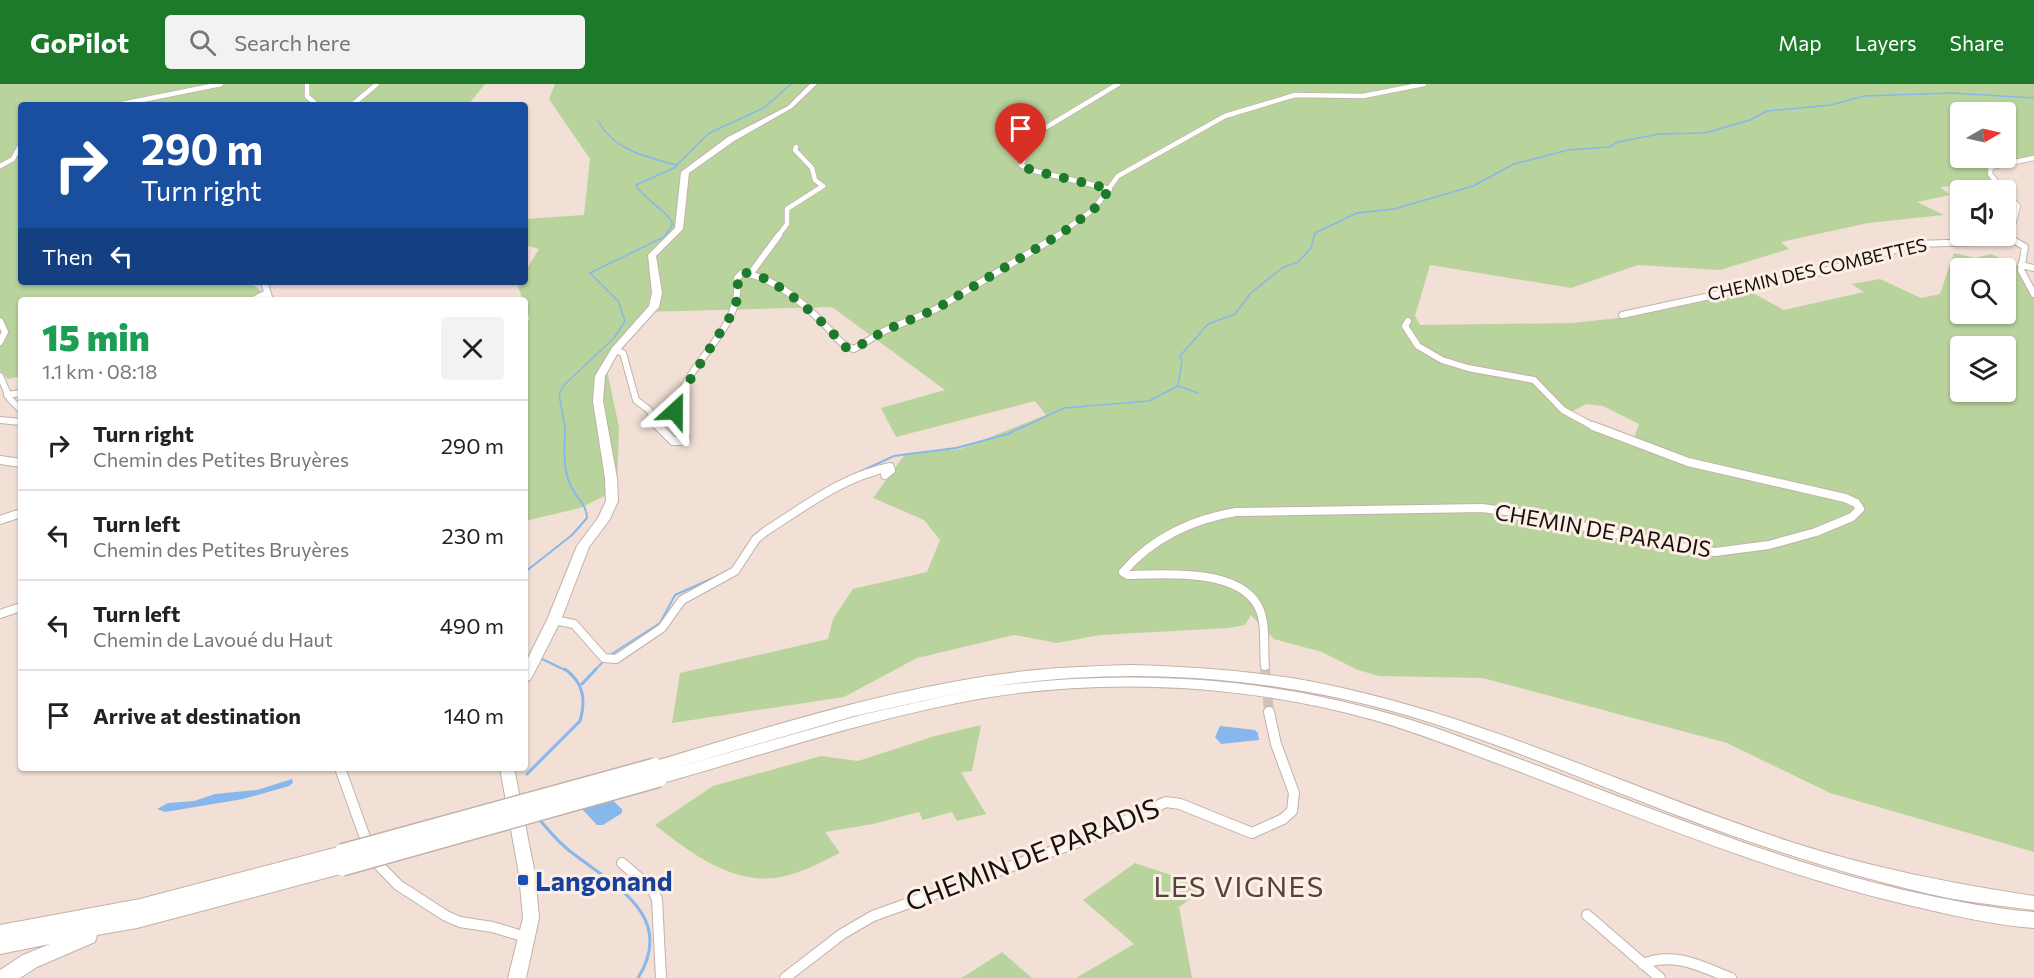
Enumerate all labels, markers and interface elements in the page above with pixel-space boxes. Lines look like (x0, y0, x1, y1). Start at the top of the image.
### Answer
search box (165, 15, 585, 69)
text: GoPilot (30, 25, 129, 59)
icon: search (186, 26, 219, 59)
text: Search here (234, 29, 351, 56)
text: Map (1778, 30, 1822, 55)
text: Layers (1855, 30, 1917, 55)
text: Share (1950, 30, 2004, 55)
north arrow (1950, 102, 2016, 168)
map controls (1950, 102, 2016, 402)
pin (995, 103, 1046, 165)
icon: arrive (1004, 112, 1037, 145)
text: 290 m (141, 122, 263, 174)
icon: right (42, 126, 120, 204)
text: Turn right (141, 174, 261, 207)
button: sound (1950, 180, 2016, 246)
street label: CHEMIN DES COMBETTES (1705, 233, 1929, 305)
icon: left (105, 240, 138, 273)
text: Then (42, 243, 93, 270)
button: search (1950, 258, 2016, 324)
text: 15 min (42, 314, 150, 358)
button: close (441, 317, 504, 380)
button: layers (1950, 336, 2016, 402)
text: 1.1 km · 08:18 (42, 359, 157, 383)
position arrow (643, 379, 707, 443)
text: Turn right (93, 420, 194, 447)
icon: right (42, 429, 75, 462)
text: 290 m (441, 432, 504, 459)
text: Chemin des Petites Bruyères (93, 447, 349, 471)
street label: CHEMIN DE PARADIS (1493, 498, 1713, 562)
text: Turn left (93, 510, 180, 537)
icon: left (42, 519, 75, 552)
text: 230 m (441, 522, 504, 549)
text: Chemin des Petites Bruyères (93, 537, 349, 561)
text: Turn left (93, 600, 180, 627)
icon: left (42, 609, 75, 642)
text: 490 m (440, 612, 504, 639)
text: Chemin de Lavoué du Haut (93, 627, 333, 651)
icon: arrive (42, 699, 75, 732)
text: Arrive at destination (93, 702, 301, 729)
text: 140 m (444, 702, 504, 729)
street label: CHEMIN DE PARADIS (901, 790, 1163, 918)
place label: Langonand (535, 864, 672, 897)
district label: LES VIGNES (1153, 869, 1325, 903)
marker: Langonand (516, 873, 530, 887)

